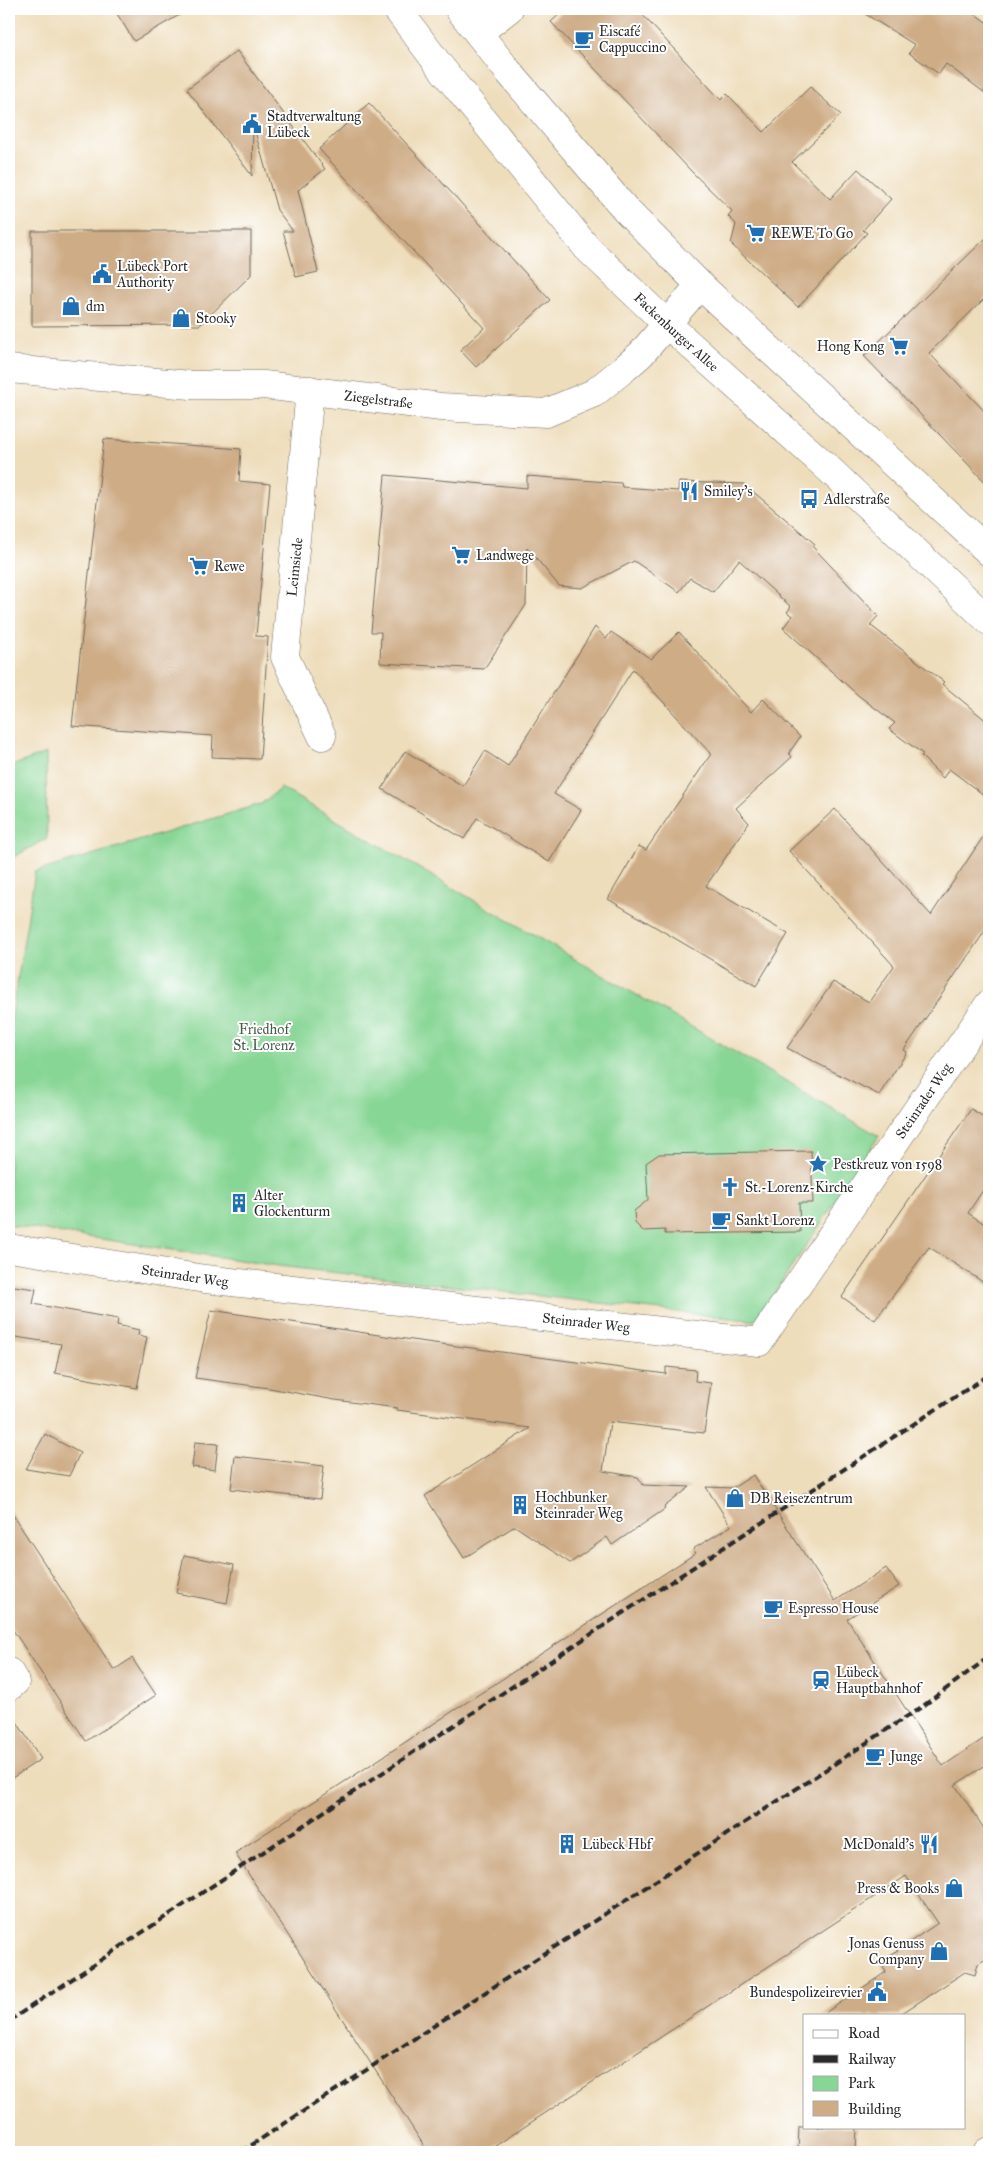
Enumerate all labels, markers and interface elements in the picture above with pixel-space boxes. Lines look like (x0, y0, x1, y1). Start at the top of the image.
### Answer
place label: Eiscafé Cappuccino (599, 23, 666, 56)
cafe icon: Eiscafé Cappuccino (573, 28, 595, 50)
place label: Stadtverwaltung Lübeck (267, 108, 361, 141)
public building icon: Stadtverwaltung Lübeck (241, 113, 263, 135)
supermarket icon: REWE To Go (745, 222, 767, 244)
place label: REWE To Go (771, 225, 853, 242)
place label: Lübeck Port Authority (116, 258, 188, 291)
public building icon: Lübeck Port Authority (91, 263, 113, 285)
street label: Fackenburger Allee (630, 289, 723, 375)
shop icon: dm (60, 295, 82, 317)
place label: dm (86, 298, 105, 315)
shop icon: Stooky (170, 307, 192, 329)
place label: Stooky (196, 310, 237, 327)
supermarket icon: Hong Kong (888, 335, 910, 357)
place label: Hong Kong (817, 338, 884, 355)
street label: Ziegelstraße (343, 387, 414, 412)
restaurant icon: Smiley's (678, 480, 700, 502)
place label: Smiley's (704, 483, 753, 500)
bus stop icon: Adlerstraße (798, 488, 820, 510)
place label: Adlerstraße (823, 491, 890, 508)
street label: Leimsiede (283, 536, 307, 597)
supermarket icon: Landwege (450, 544, 472, 566)
place label: Landwege (476, 547, 534, 564)
supermarket icon: Rewe (188, 555, 210, 577)
place label: Rewe (214, 558, 245, 575)
park label: Friedhof St. Lorenz (233, 1021, 295, 1054)
street label: Steinrader Weg (892, 1059, 955, 1142)
place icon: Pestkreuz von 1598 (807, 1153, 829, 1175)
place label: Pestkreuz von 1598 (833, 1156, 942, 1173)
church icon: St.-Lorenz-Kirche (719, 1176, 741, 1198)
place label: St.-Lorenz-Kirche (745, 1179, 854, 1196)
place label: Alter Glockenturm (253, 1187, 330, 1220)
building icon: Alter Glockenturm (228, 1192, 250, 1214)
cafe icon: Sankt Lorenz (710, 1209, 732, 1231)
place label: Sankt Lorenz (736, 1212, 815, 1229)
street label: Steinrader Weg (140, 1261, 230, 1290)
street label: Steinrader Weg (542, 1309, 631, 1336)
shop icon: DB Reisezentrum (724, 1487, 746, 1509)
place label: Hochbunker Steinrader Weg (535, 1489, 623, 1522)
place label: DB Reisezentrum (750, 1490, 853, 1507)
building icon: Hochbunker Steinrader Weg (509, 1494, 531, 1516)
cafe icon: Espresso House (762, 1597, 784, 1619)
place label: Espresso House (788, 1600, 879, 1617)
place label: Lübeck Hauptbahnhof (836, 1664, 923, 1697)
station icon: Lübeck Hauptbahnhof (810, 1669, 832, 1691)
cafe icon: Junge (864, 1745, 886, 1767)
place label: Junge (888, 1748, 923, 1766)
building icon: Lübeck Hbf (556, 1833, 578, 1855)
restaurant icon: McDonald's (918, 1833, 940, 1855)
place label: Lübeck Hbf (582, 1836, 654, 1853)
place label: McDonald's (843, 1836, 914, 1853)
shop icon: Press & Books (943, 1877, 965, 1899)
place label: Press & Books (857, 1880, 939, 1897)
place label: Jonas Genuss Company (847, 1935, 924, 1968)
shop icon: Jonas Genuss Company (928, 1940, 950, 1962)
public building icon: Bundespolizeirevier (866, 1981, 888, 2003)
place label: Bundespolizeirevier (749, 1984, 863, 2001)
legend (803, 2014, 966, 2128)
text: Road (848, 2024, 880, 2042)
text: Railway (848, 2050, 897, 2068)
text: Park (848, 2074, 875, 2092)
text: Building (848, 2100, 902, 2118)

